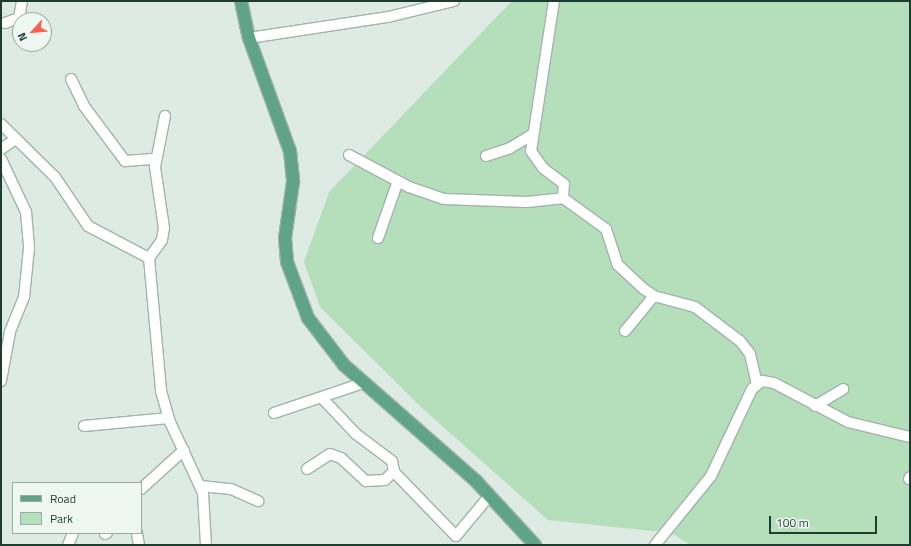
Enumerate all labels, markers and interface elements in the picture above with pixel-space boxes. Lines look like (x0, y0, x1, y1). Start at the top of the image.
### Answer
north arrow (12, 12, 52, 52)
text: N (13, 30, 31, 44)
legend (12, 482, 142, 534)
text: Road (50, 489, 76, 508)
scale bar (771, 508, 879, 534)
text: Park (50, 509, 73, 528)
text: 100 m (776, 513, 809, 532)

